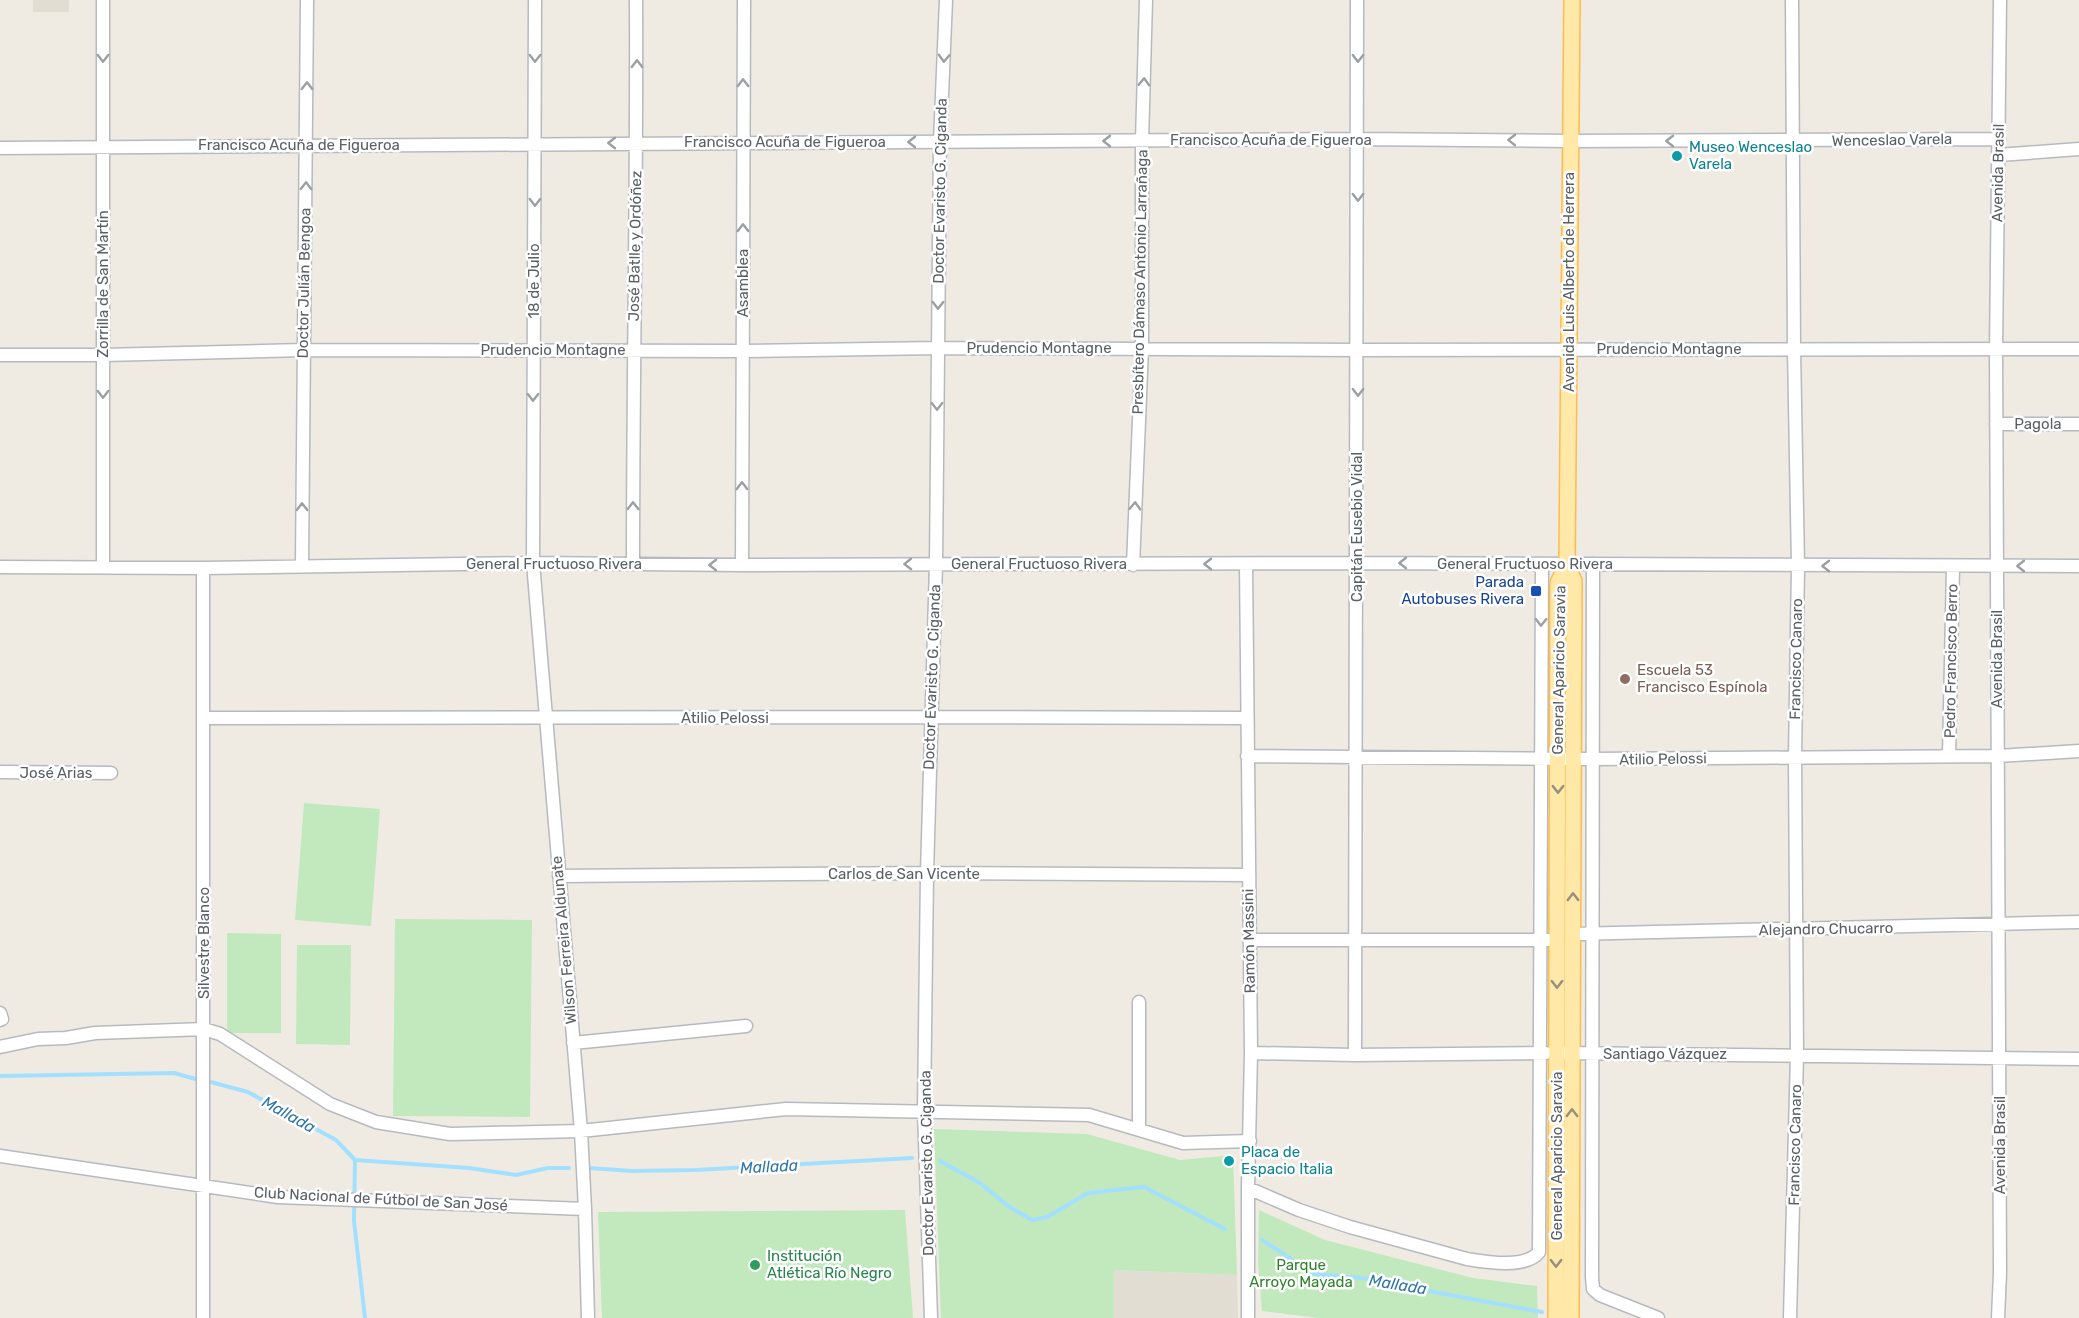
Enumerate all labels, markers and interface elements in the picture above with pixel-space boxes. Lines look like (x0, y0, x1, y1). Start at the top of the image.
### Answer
one-way arrow (97, 54, 109, 63)
one-way arrow (529, 54, 541, 63)
one-way arrow (937, 54, 950, 63)
one-way arrow (1352, 54, 1364, 63)
one-way arrow (631, 59, 643, 68)
one-way arrow (1137, 78, 1150, 87)
one-way arrow (737, 79, 749, 88)
one-way arrow (301, 82, 313, 91)
street label: Doctor Evaristo G. Ciganda (929, 98, 951, 284)
street label: Avenida Brasil (1988, 124, 2008, 222)
street label: Wenceslao Varela (1832, 130, 1952, 150)
street label: Francisco Acuña de Figueroa (1170, 131, 1372, 149)
street label: Francisco Acuña de Figueroa (684, 133, 886, 151)
one-way arrow (1507, 134, 1516, 147)
one-way arrow (1102, 135, 1111, 147)
one-way arrow (1666, 135, 1675, 147)
street label: Francisco Acuña de Figueroa (198, 136, 400, 154)
one-way arrow (907, 136, 916, 148)
one-way arrow (607, 137, 616, 149)
place label: Museo Wenceslao Varela (1689, 138, 1812, 173)
street label: Presbítero Dámaso Antonio Larrañaga (1129, 149, 1151, 415)
marker: Museo Wenceslao Varela (1670, 149, 1684, 163)
street label: José Batlle y Ordóñez (625, 170, 645, 322)
street label: Avenida Luis Alberto de Herrera (1560, 172, 1578, 392)
one-way arrow (300, 181, 312, 190)
one-way arrow (1352, 193, 1364, 202)
one-way arrow (529, 198, 541, 207)
street label: Doctor Julián Bengoa (294, 207, 314, 359)
street label: Zorrilla de San Martín (94, 210, 112, 358)
one-way arrow (737, 223, 749, 232)
street label: 18 de Julio (525, 244, 543, 319)
street label: Asamblea (734, 249, 752, 317)
one-way arrow (931, 301, 944, 310)
street label: Prudencio Montagne (966, 339, 1112, 357)
street label: Prudencio Montagne (1596, 340, 1742, 358)
street label: Prudencio Montagne (480, 341, 626, 359)
one-way arrow (1352, 388, 1364, 397)
one-way arrow (97, 390, 109, 399)
one-way arrow (527, 393, 539, 402)
one-way arrow (931, 402, 943, 411)
street label: Pagola (2014, 415, 2062, 433)
street label: Capitán Eusebio Vidal (1348, 452, 1366, 602)
one-way arrow (736, 481, 748, 490)
one-way arrow (627, 501, 639, 510)
one-way arrow (296, 502, 308, 511)
one-way arrow (1129, 502, 1142, 511)
street label: General Fructuoso Rivera (466, 555, 642, 573)
street label: General Fructuoso Rivera (951, 555, 1127, 573)
street label: General Fructuoso Rivera (1437, 555, 1613, 573)
one-way arrow (1399, 557, 1408, 569)
one-way arrow (904, 558, 913, 570)
one-way arrow (1204, 558, 1213, 570)
one-way arrow (709, 559, 718, 571)
one-way arrow (1821, 560, 1830, 572)
one-way arrow (2016, 560, 2025, 572)
place label: Parada Autobuses Rivera (1401, 573, 1524, 608)
street label: Doctor Evaristo G. Ciganda (920, 584, 944, 770)
marker: Parada Autobuses Rivera (1529, 584, 1543, 598)
street label: Pedro Francisco Berro (1941, 584, 1961, 738)
street label: General Aparicio Saravia (1549, 585, 1569, 755)
street label: Francisco Canaro (1786, 598, 1806, 720)
street label: Avenida Brasil (1988, 610, 2006, 708)
one-way arrow (1535, 618, 1547, 627)
place label: Escuela 53 Francisco Espínola (1637, 661, 1768, 696)
marker: Escuela 53 Francisco Espínola (1618, 672, 1632, 686)
street label: Atilio Pelossi (681, 709, 769, 727)
street label: Atilio Pelossi (1619, 749, 1707, 769)
street label: José Arias (20, 764, 93, 782)
one-way arrow (1552, 784, 1564, 793)
street label: Wilson Ferreira Aldunate (548, 855, 580, 1025)
street label: Carlos de San Vicente (828, 865, 980, 883)
street label: Silvestre Blanco (195, 887, 213, 999)
street label: Ramón Massini (1239, 889, 1259, 993)
one-way arrow (1567, 892, 1579, 901)
street label: Alejandro Chucarro (1759, 919, 1893, 939)
one-way arrow (1551, 979, 1563, 988)
street label: Santiago Vázquez (1603, 1045, 1727, 1063)
street label: Doctor Evaristo G. Ciganda (916, 1070, 938, 1256)
street label: General Aparicio Saravia (1548, 1071, 1566, 1241)
street label: Francisco Canaro (1785, 1084, 1805, 1206)
water label: Mallada (259, 1092, 319, 1137)
street label: Avenida Brasil (1991, 1096, 2009, 1194)
one-way arrow (1566, 1108, 1578, 1117)
place label: Placa de Espacio Italia (1241, 1143, 1333, 1178)
marker: Placa de Espacio Italia (1222, 1154, 1236, 1168)
water label: Mallada (739, 1155, 799, 1178)
street label: Club Nacional de Fútbol de San José (254, 1183, 508, 1215)
place label: Institución Atlética Río Negro (767, 1247, 892, 1282)
park label: Parque Arroyo Mayada (1249, 1256, 1353, 1291)
marker: Institución Atlética Río Negro (748, 1258, 762, 1272)
one-way arrow (1550, 1258, 1562, 1267)
water label: Mallada (1368, 1271, 1428, 1298)

